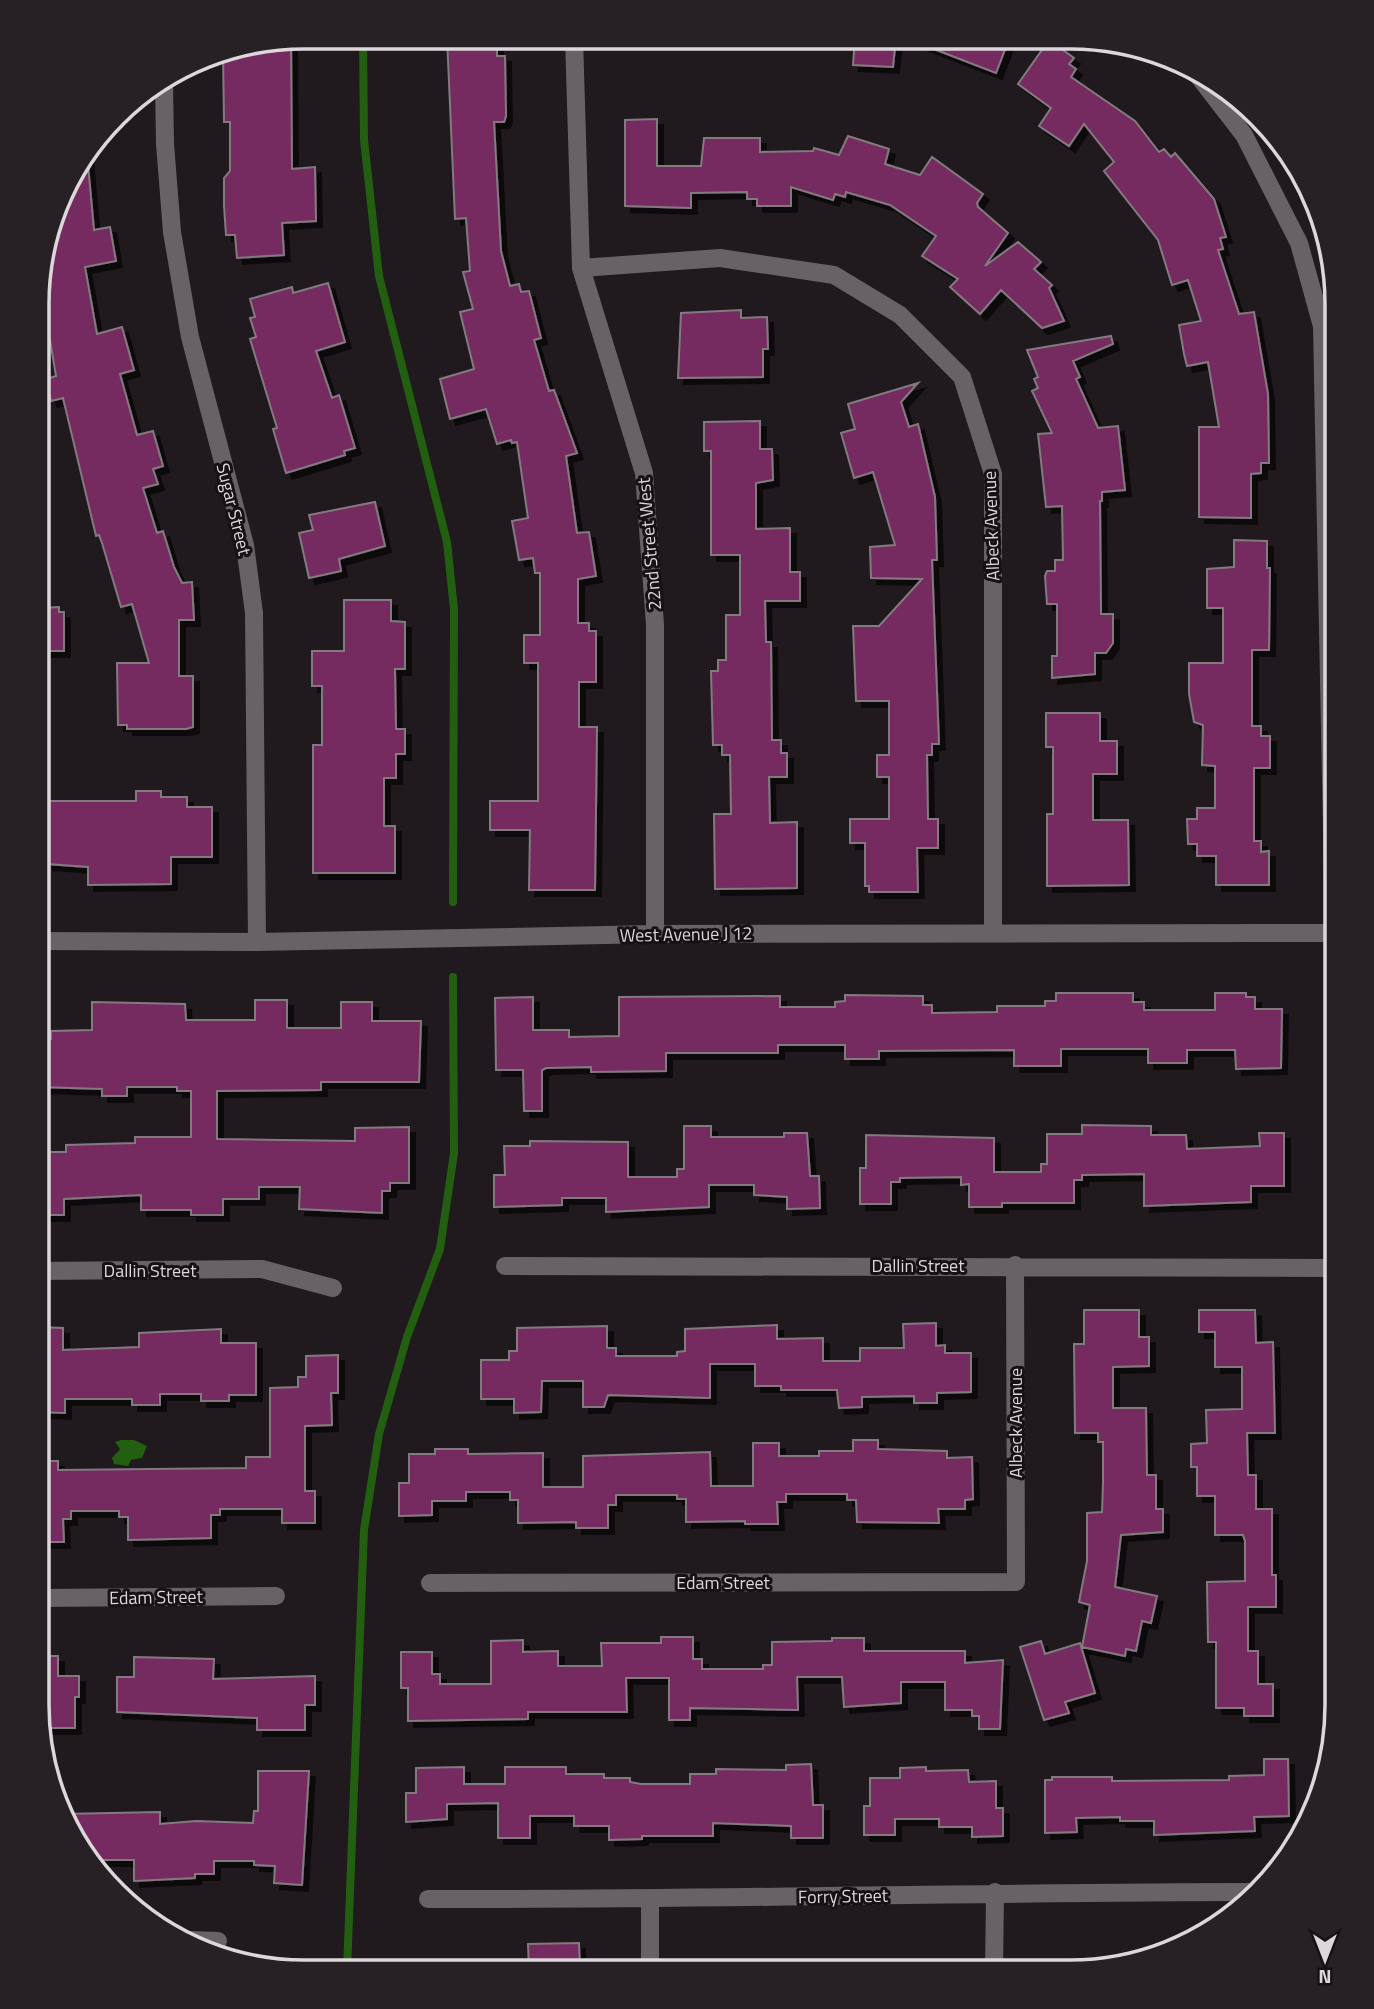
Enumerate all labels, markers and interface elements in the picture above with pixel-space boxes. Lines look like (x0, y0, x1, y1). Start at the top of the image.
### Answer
street label: Sugar Street (210, 460, 259, 559)
street label: Albeck Avenue (976, 470, 1006, 582)
street label: 22nd Street West (630, 476, 668, 611)
street label: West Avenue J 12 (619, 919, 753, 949)
street label: Dallin Street (872, 1252, 965, 1279)
street label: Dallin Street (104, 1257, 197, 1284)
street label: Albeck Avenue (1002, 1368, 1029, 1478)
street label: Edam Street (676, 1569, 771, 1596)
street label: Edam Street (109, 1583, 204, 1611)
street label: Forry Street (798, 1882, 889, 1910)
north arrow (1290, 1925, 1360, 1995)
text: N (1318, 1963, 1332, 1992)

